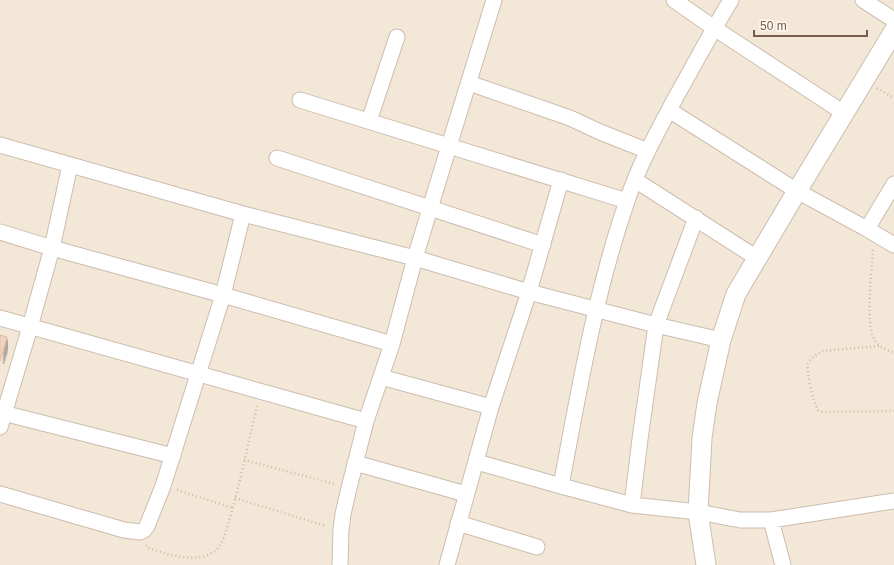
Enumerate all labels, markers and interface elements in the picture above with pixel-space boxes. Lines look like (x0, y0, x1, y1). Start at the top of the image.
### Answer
scale bar (754, 12, 867, 38)
text: 50 m (760, 19, 787, 33)

